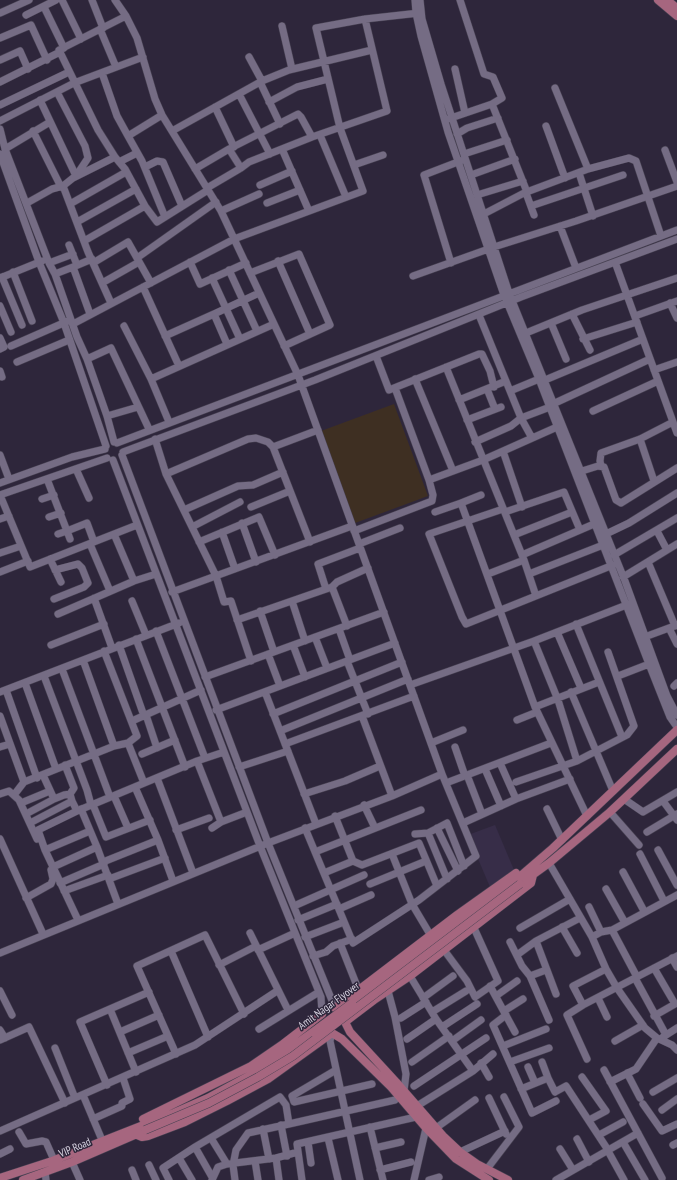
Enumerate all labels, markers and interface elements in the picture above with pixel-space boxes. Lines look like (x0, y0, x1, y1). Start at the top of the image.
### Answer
street label: Amit Nagar Flyover (296, 979, 362, 1033)
street label: VIP Road (57, 1135, 93, 1161)

